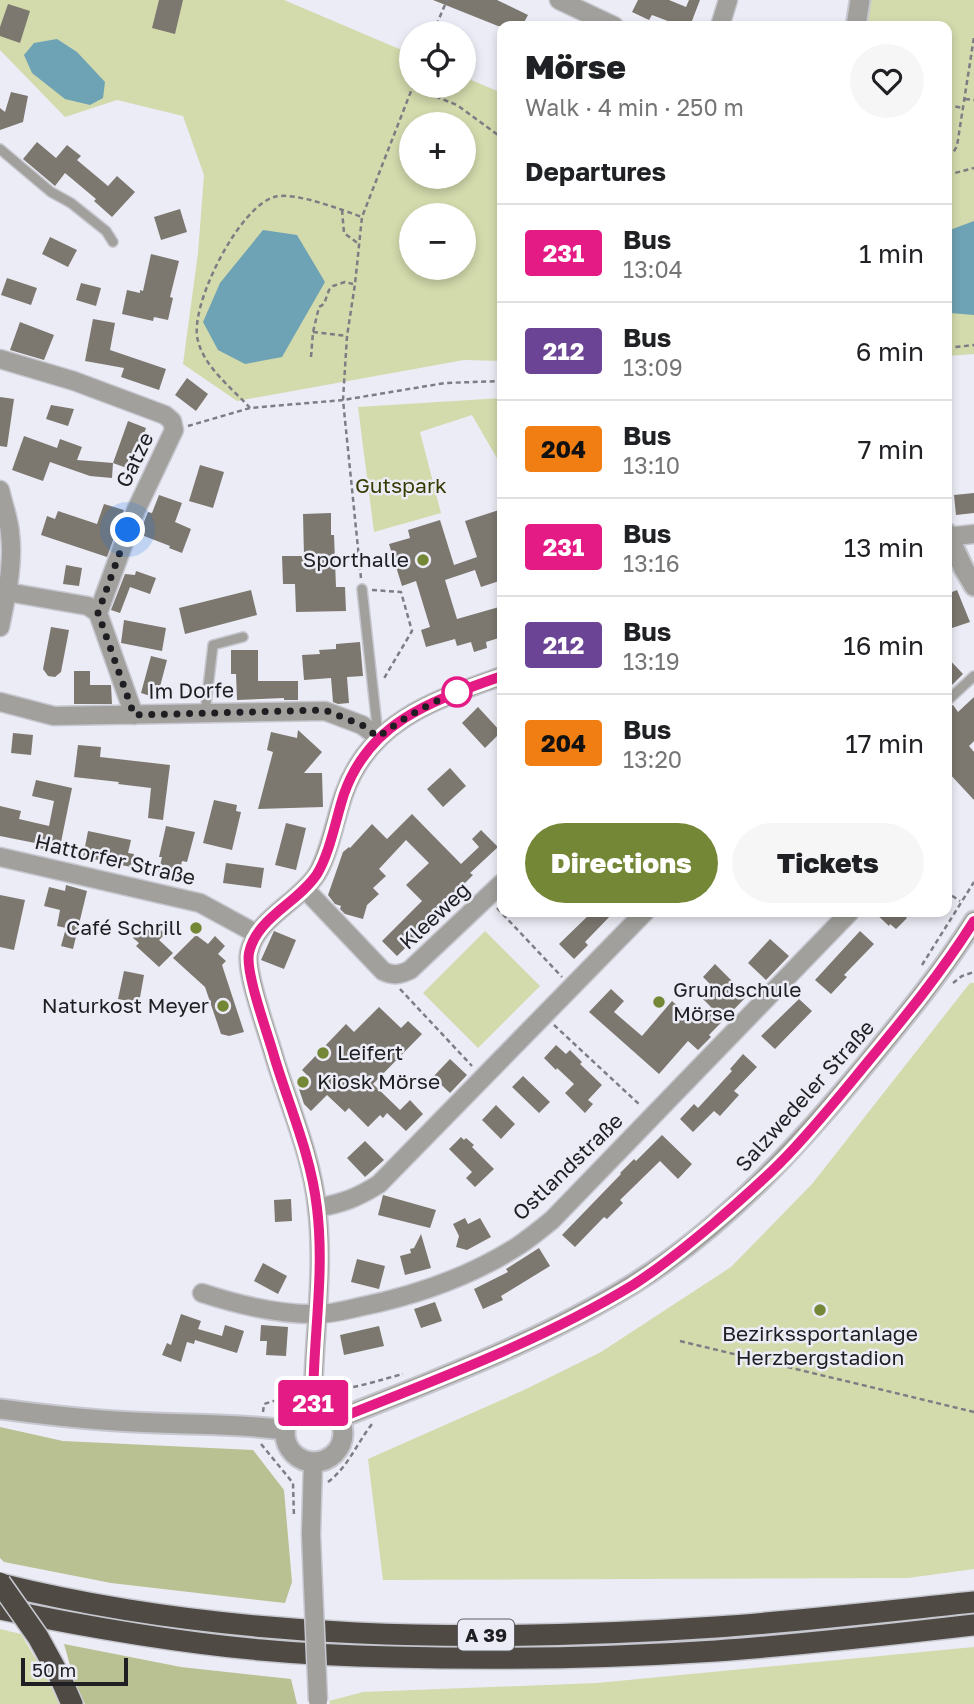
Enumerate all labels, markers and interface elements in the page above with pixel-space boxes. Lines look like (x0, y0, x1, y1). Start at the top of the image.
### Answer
map controls (399, 21, 476, 280)
button: locate (399, 21, 476, 98)
button: heart (850, 44, 924, 118)
text: Mörse (525, 47, 626, 86)
text: Walk · 4 min · 250 m (525, 93, 744, 121)
button: + (399, 112, 476, 189)
text: Departures (525, 156, 666, 187)
button: − (399, 203, 476, 280)
text: Bus (623, 224, 671, 255)
text: 231 (543, 238, 584, 267)
text: 1 min (859, 238, 924, 269)
text: 13:04 (623, 255, 683, 283)
text: Bus (623, 322, 671, 353)
text: 212 (543, 336, 584, 365)
text: 6 min (856, 336, 924, 367)
text: 13:09 (623, 353, 683, 381)
text: Bus (623, 420, 671, 451)
street label: Gatze (110, 428, 159, 491)
text: 204 (541, 434, 586, 463)
text: 7 min (858, 434, 924, 465)
text: 13:10 (623, 451, 680, 479)
park label: Gutspark (355, 472, 447, 498)
your location (110, 512, 145, 547)
text: Bus (623, 518, 671, 549)
text: 231 (543, 532, 584, 561)
text: 13 min (844, 532, 924, 563)
place label: Sporthalle (303, 546, 409, 572)
text: 13:16 (623, 549, 680, 577)
marker: Sporthalle (415, 552, 431, 568)
text: Bus (623, 616, 671, 647)
text: 212 (543, 630, 584, 659)
text: 16 min (843, 630, 924, 661)
text: 13:19 (623, 647, 680, 675)
street label: Im Dorfe (148, 676, 234, 704)
unlabelled marker (442, 677, 472, 707)
text: Bus (623, 714, 671, 745)
text: 204 (541, 728, 586, 757)
text: 17 min (845, 728, 924, 759)
text: 13:20 (623, 745, 682, 773)
button: Directions (525, 823, 718, 903)
button: Tickets (732, 823, 924, 903)
street label: Hattorfer Straße (32, 828, 198, 890)
street label: Kleeweg (394, 876, 475, 954)
place label: Café Schrill (66, 914, 182, 940)
marker: Café Schrill (188, 920, 204, 936)
place label: Grundschule Mörse (673, 976, 801, 1026)
place label: Naturkost Meyer (42, 992, 209, 1018)
marker: Grundschule Mörse (651, 994, 667, 1010)
marker: Naturkost Meyer (215, 998, 231, 1014)
street label: Salzwedeler Straße (729, 1014, 879, 1176)
place label: Leifert (337, 1039, 403, 1065)
marker: Leifert (315, 1045, 331, 1061)
place label: Kiosk Mörse (317, 1068, 440, 1094)
marker: Kiosk Mörse (295, 1074, 311, 1090)
street label: Ostlandstraße (507, 1107, 628, 1225)
marker: Bezirkssportanlage Herzbergstadion (812, 1302, 828, 1318)
place label: Bezirkssportanlage Herzbergstadion (722, 1320, 918, 1370)
line badge: 231 (273, 1380, 353, 1426)
text: 231 (292, 1388, 334, 1417)
road number: A 39 (458, 1620, 514, 1651)
scale bar (21, 1655, 128, 1687)
text: 50 m (32, 1658, 76, 1681)

